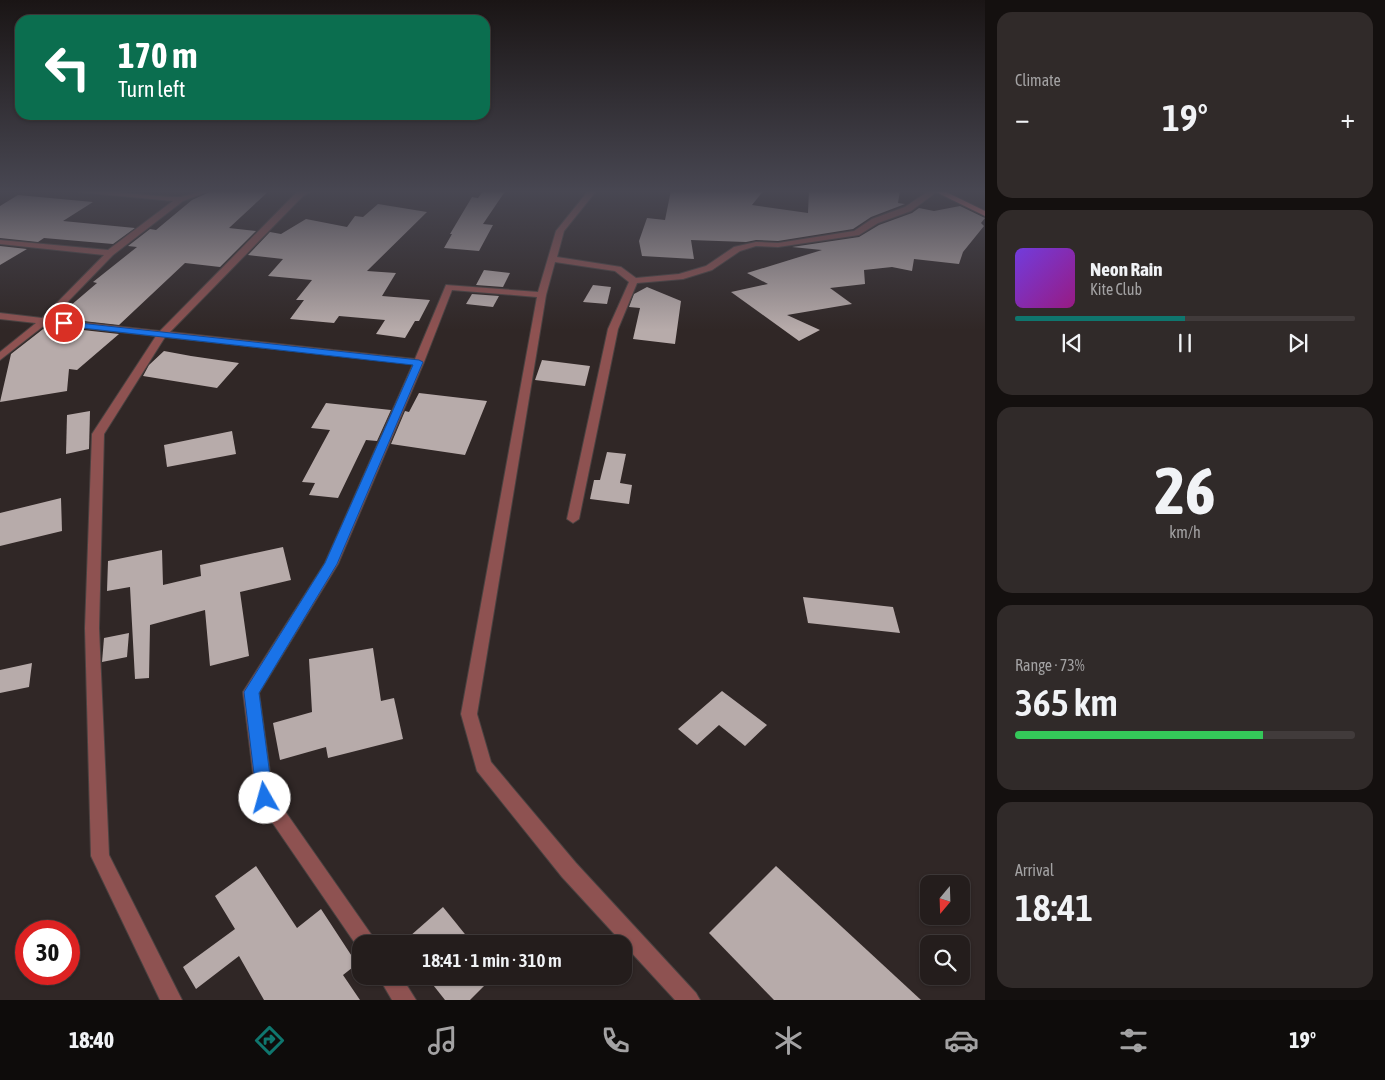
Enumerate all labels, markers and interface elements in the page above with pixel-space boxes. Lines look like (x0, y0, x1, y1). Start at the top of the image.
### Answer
icon: left (35, 35, 100, 100)
text: 170 m (118, 35, 197, 75)
text: Climate (1015, 71, 1061, 89)
text: Turn left (118, 76, 185, 102)
text: 19° (1162, 96, 1208, 139)
text: − (1015, 102, 1030, 134)
text: + (1340, 102, 1355, 134)
text: Neon Rain (1090, 258, 1162, 280)
text: Kite Club (1090, 280, 1142, 298)
pin (43, 302, 85, 344)
icon: arrive (50, 309, 78, 337)
icon: previous (1058, 329, 1086, 357)
icon: pause (1171, 329, 1199, 357)
icon: next (1284, 329, 1312, 357)
text: 26 (1154, 453, 1216, 528)
text: km/h (1169, 523, 1201, 541)
text: Range · 73% (1015, 656, 1085, 674)
text: 365 km (1015, 681, 1118, 724)
position arrow (238, 771, 290, 823)
text: Arrival (1015, 861, 1054, 879)
north arrow (920, 875, 970, 925)
map controls (920, 875, 970, 985)
text: 18:41 (1015, 886, 1093, 929)
speed limit sign: 30 (15, 920, 80, 985)
button: search (920, 935, 970, 985)
text: 18:41 · 1 min · 310 m (422, 949, 562, 971)
icon: directions (252, 1023, 287, 1058)
icon: music (425, 1023, 460, 1058)
icon: phone (598, 1023, 633, 1058)
icon: climate (771, 1023, 806, 1058)
icon: car (944, 1023, 979, 1058)
icon: filters (1116, 1023, 1151, 1058)
text: 18:40 (69, 1027, 114, 1053)
text: 19° (1289, 1027, 1316, 1053)

